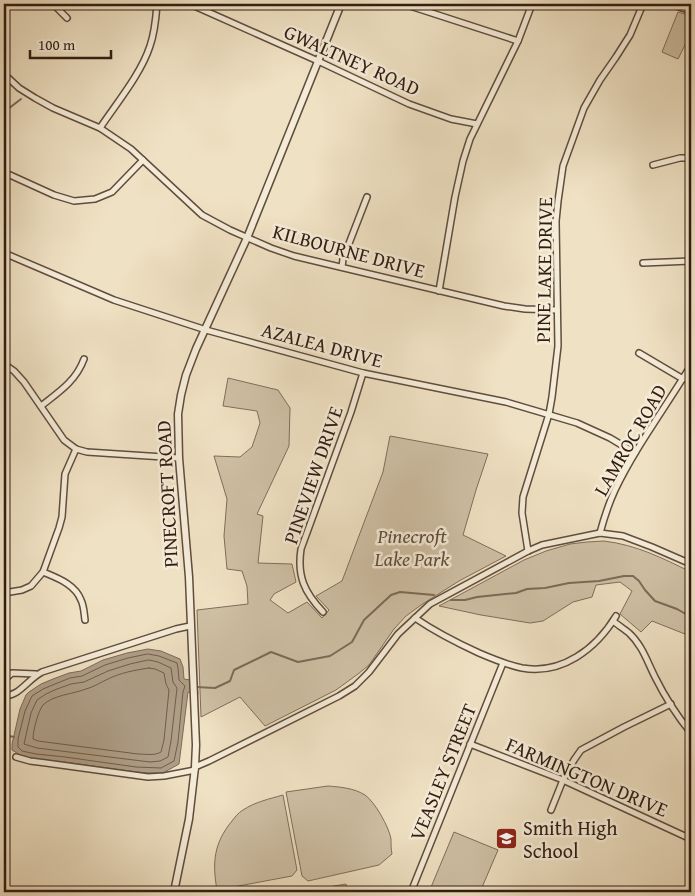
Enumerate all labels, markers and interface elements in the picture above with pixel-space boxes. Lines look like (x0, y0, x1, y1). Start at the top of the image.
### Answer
street label: GWALTNEY ROAD (280, 17, 425, 102)
scale bar (30, 28, 111, 60)
text: 100 m (38, 34, 76, 55)
street label: PINE LAKE DRIVE (528, 197, 559, 343)
street label: KILBOURNE DRIVE (270, 216, 428, 285)
street label: AZALEA DRIVE (258, 314, 386, 375)
street label: LAMROC ROAD (586, 379, 673, 501)
street label: PINEVIEW DRIVE (275, 402, 350, 548)
street label: PINECROFT ROAD (148, 420, 185, 568)
park label: Pinecroft Lake Park (374, 521, 450, 573)
street label: VEASLEY STREET (402, 699, 483, 845)
street label: FARMINGTON DRIVE (502, 729, 673, 824)
place label: Smith High School (523, 813, 617, 865)
school or university icon: Smith High School (495, 827, 519, 851)

